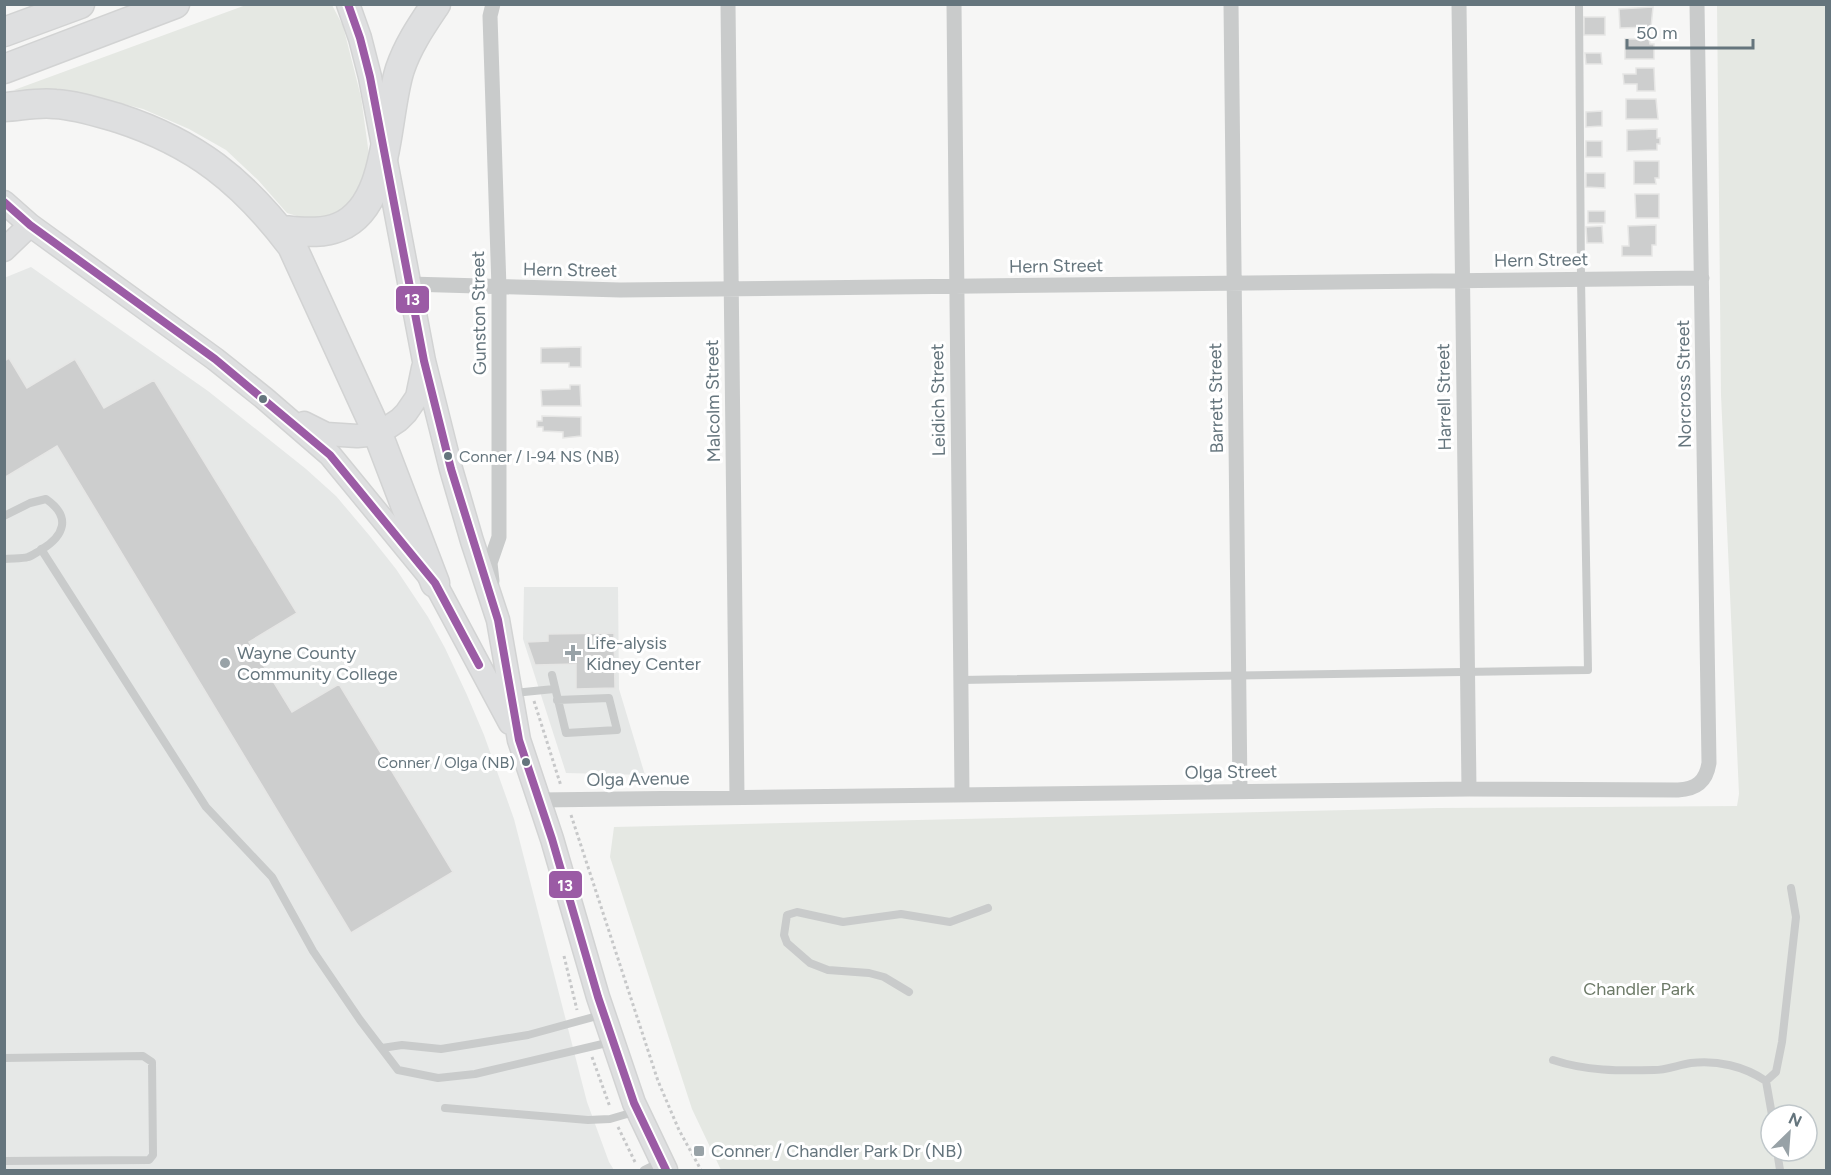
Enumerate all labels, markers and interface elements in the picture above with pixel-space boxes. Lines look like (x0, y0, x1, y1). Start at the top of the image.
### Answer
scale bar (1627, 12, 1753, 50)
text: 50 m (1636, 22, 1678, 44)
street label: Hern Street (1494, 248, 1589, 272)
street label: Gunston Street (467, 251, 491, 375)
street label: Hern Street (1009, 254, 1104, 278)
street label: Hern Street (523, 258, 618, 282)
line badge: 13 (395, 285, 430, 314)
text: 13 (404, 290, 420, 309)
street label: Norcross Street (1672, 319, 1696, 448)
street label: Malcolm Street (701, 339, 725, 463)
street label: Barrett Street (1204, 342, 1228, 454)
street label: Leidich Street (926, 343, 950, 457)
street label: Harrell Street (1432, 343, 1456, 451)
unlabelled marker (257, 393, 269, 405)
place label: Conner / I-94 NS (NB) (459, 447, 619, 466)
marker: Conner / I-94 NS (NB) (442, 450, 454, 462)
place label: Life-alysis Kidney Center (586, 632, 701, 675)
place label: Wayne County Community College (237, 642, 398, 685)
marker: Life-alysis Kidney Center (564, 644, 582, 662)
marker: Wayne County Community College (218, 656, 232, 670)
place label: Conner / Olga (NB) (377, 753, 515, 772)
marker: Conner / Olga (NB) (520, 756, 532, 768)
street label: Olga Street (1185, 760, 1278, 784)
street label: Olga Avenue (586, 767, 690, 791)
line badge: 13 (548, 870, 583, 899)
text: 13 (557, 876, 573, 895)
park label: Chandler Park (1583, 978, 1695, 1000)
north arrow (1759, 1103, 1819, 1163)
text: N (1786, 1109, 1805, 1131)
place label: Conner / Chandler Park Dr (NB) (711, 1140, 963, 1162)
marker: Conner / Chandler Park Dr (NB) (692, 1144, 706, 1158)

